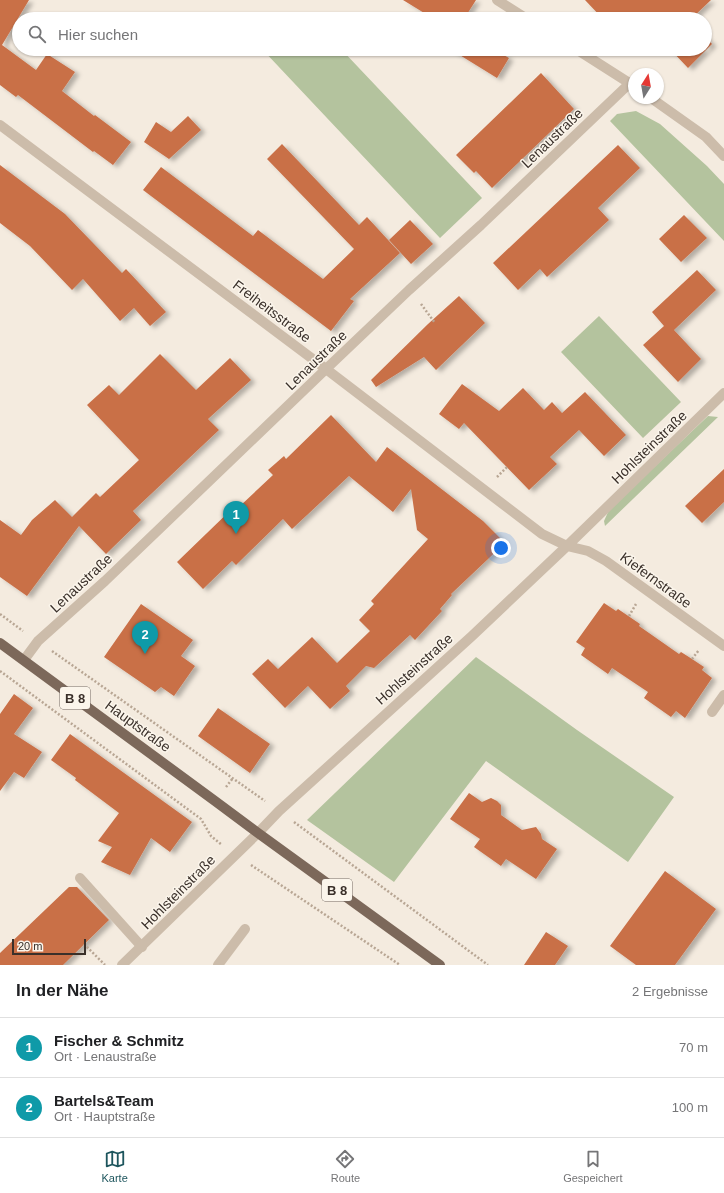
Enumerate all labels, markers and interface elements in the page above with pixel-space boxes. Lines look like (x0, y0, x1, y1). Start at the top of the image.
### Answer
search box (12, 12, 712, 56)
icon: search (26, 23, 48, 45)
text: Hier suchen (58, 26, 138, 43)
north arrow (628, 68, 664, 104)
street label: Lenaustraße (518, 105, 586, 171)
street label: Freiheitsstraße (230, 277, 314, 346)
street label: Lenaustraße (282, 327, 350, 393)
street label: Hohlsteinstraße (608, 407, 690, 487)
pin: 1 (223, 501, 249, 534)
your location (491, 538, 511, 558)
street label: Kiefernstraße (617, 549, 695, 611)
street label: Lenaustraße (47, 550, 115, 616)
pin: 2 (132, 621, 158, 654)
street label: Hohlsteinstraße (372, 630, 456, 708)
road number: B 8 (60, 687, 90, 709)
street label: Hauptstraße (102, 697, 174, 755)
street label: Hohlsteinstraße (138, 852, 218, 932)
road number: B 8 (322, 879, 352, 901)
scale bar (12, 937, 86, 956)
text: 20 m (18, 940, 42, 952)
text: In der Nähe (16, 981, 109, 1000)
text: 2 Ergebnisse (632, 984, 708, 999)
text: Fischer & Schmitz (54, 1032, 184, 1049)
text: 1 (25, 1040, 33, 1055)
text: 70 m (679, 1040, 708, 1055)
text: Ort · Lenaustraße (54, 1049, 157, 1064)
text: Bartels&Team (54, 1092, 154, 1109)
text: 2 (25, 1100, 33, 1115)
text: 100 m (672, 1100, 708, 1115)
text: Ort · Hauptstraße (54, 1109, 155, 1124)
tab: Karte (102, 1148, 128, 1184)
tab: Route (331, 1148, 360, 1184)
tab: Gespeichert (563, 1148, 622, 1184)

